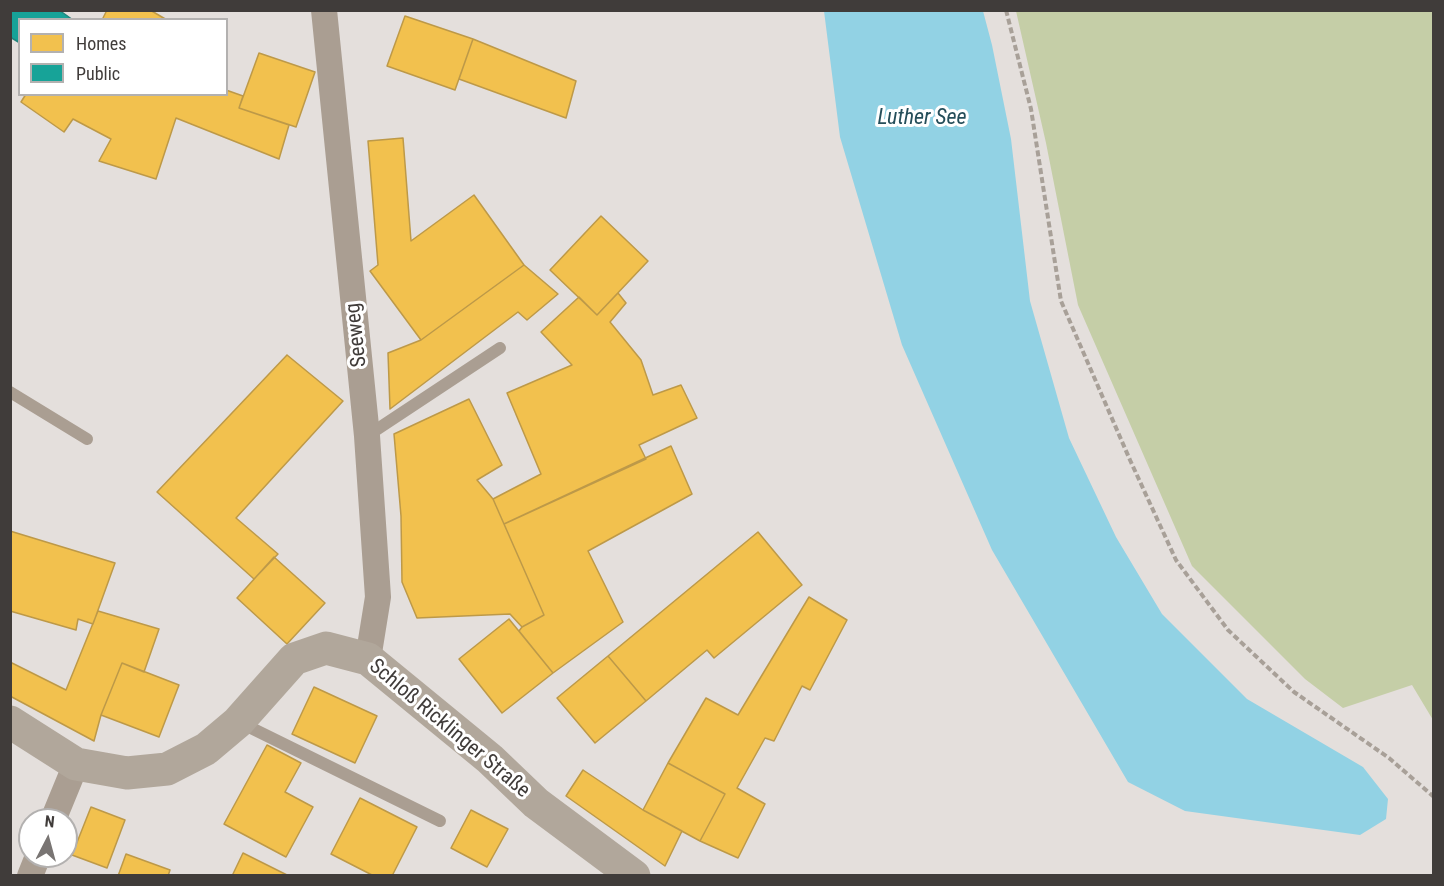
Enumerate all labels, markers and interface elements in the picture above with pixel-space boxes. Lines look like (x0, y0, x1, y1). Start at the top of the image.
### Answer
legend (18, 18, 228, 96)
text: Homes (76, 33, 126, 54)
text: Public (76, 63, 120, 84)
water label: Luther See (877, 105, 967, 131)
street label: Seeweg (341, 302, 373, 368)
street label: Schloß Ricklinger Straße (363, 654, 535, 804)
north arrow (18, 808, 78, 868)
text: N (44, 812, 56, 832)

